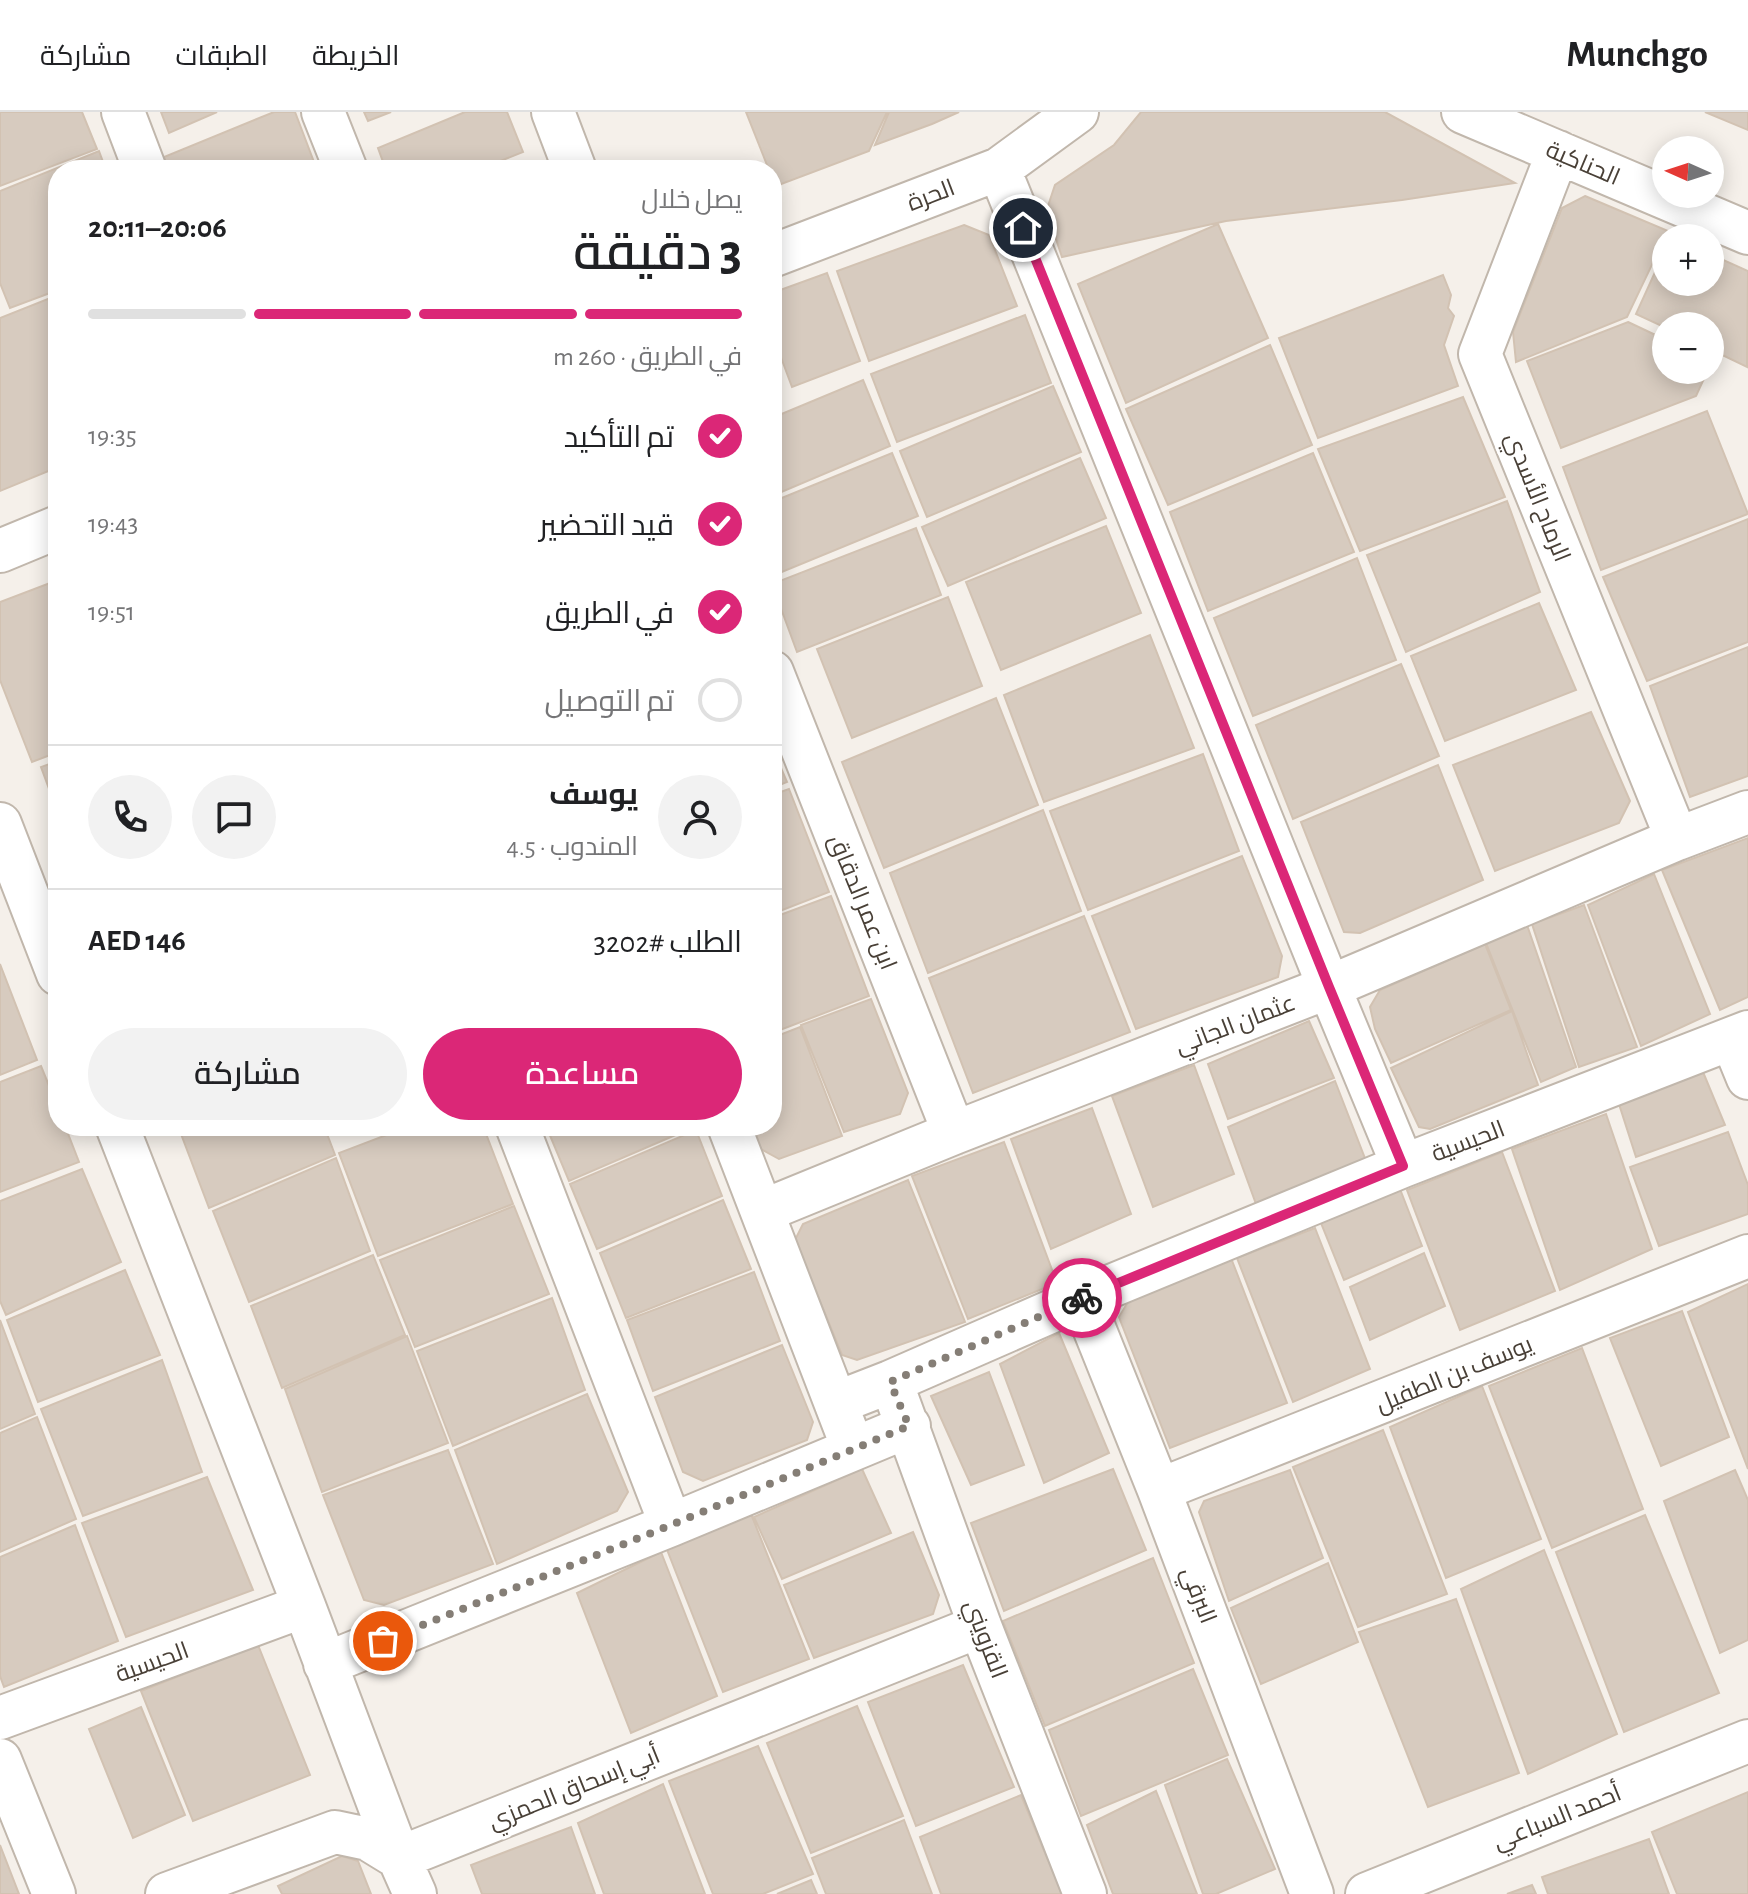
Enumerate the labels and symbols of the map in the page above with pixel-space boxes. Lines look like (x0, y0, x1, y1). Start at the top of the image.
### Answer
north arrow (1652, 136, 1724, 208)
street label: الحناكية (1542, 138, 1623, 190)
street label: الحرة (904, 176, 958, 216)
pin (989, 194, 1057, 262)
street label: الرماح الأسدي (1496, 429, 1576, 567)
street label: ابن عمر الدقاق (822, 831, 900, 974)
street label: عثمان الجاني (1172, 990, 1301, 1064)
street label: الحيسية (1429, 1117, 1508, 1167)
courier (1042, 1258, 1122, 1338)
street label: يوسف بن الطفيل (1373, 1332, 1537, 1418)
street label: البرقي (1171, 1564, 1220, 1629)
street label: القزويني (954, 1597, 1011, 1684)
pin (349, 1607, 417, 1675)
street label: الحيسية (112, 1639, 192, 1687)
street label: أبي إسحاق الحمزي (483, 1739, 666, 1840)
street label: أحمد السباعي (1488, 1777, 1627, 1860)

